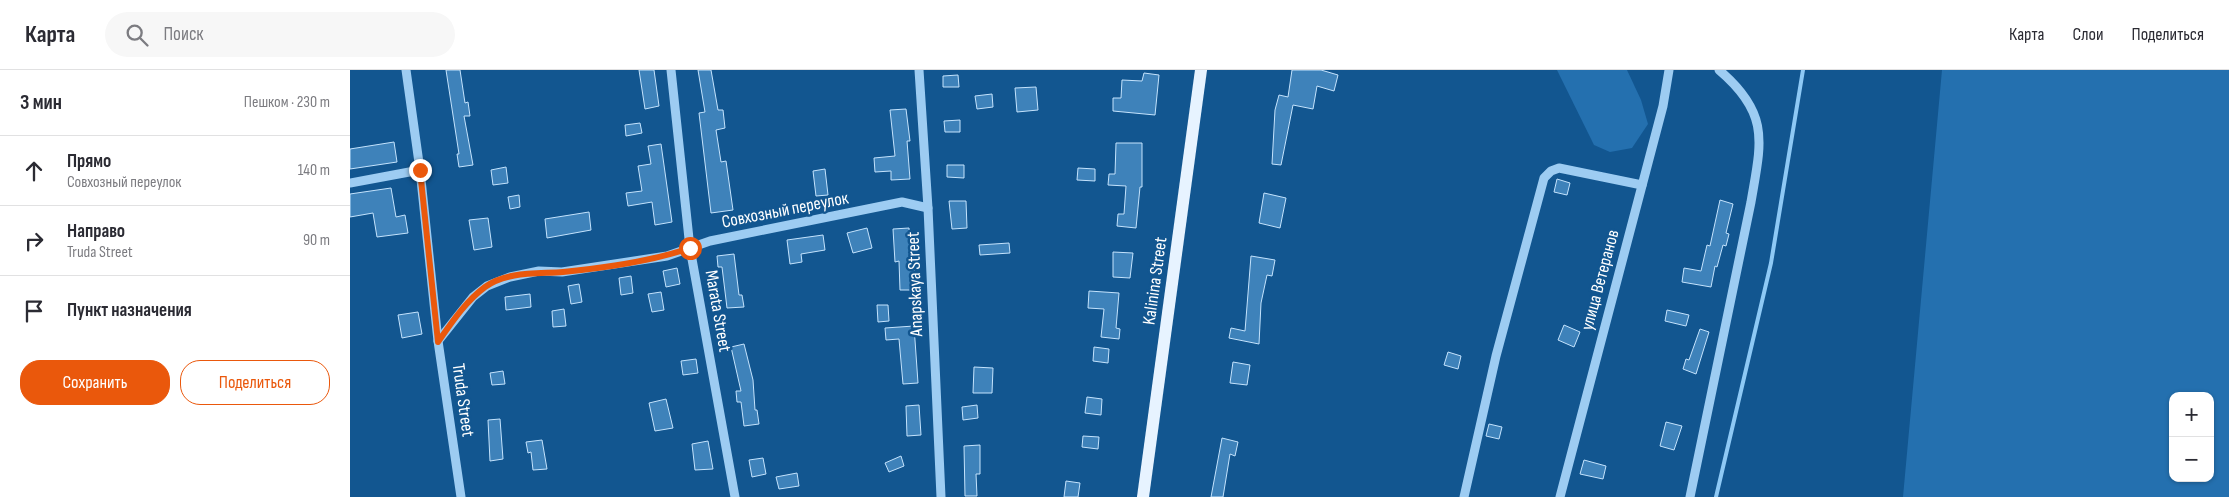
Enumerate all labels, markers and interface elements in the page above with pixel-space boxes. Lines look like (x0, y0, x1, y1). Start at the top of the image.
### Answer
search box (105, 12, 455, 57)
text: Карта (25, 20, 75, 49)
icon: search (123, 21, 151, 49)
text: Поиск (163, 23, 204, 46)
text: Карта (2009, 24, 2045, 45)
text: Слои (2073, 24, 2104, 45)
text: Поделиться (2132, 24, 2204, 45)
text: 3 мин (20, 90, 62, 115)
text: Пешком · 230 m (244, 93, 330, 112)
text: Прямо (67, 150, 111, 173)
icon: ahead (20, 157, 48, 185)
route end (409, 159, 432, 182)
text: 140 m (298, 161, 330, 180)
text: Совхозный переулок (67, 173, 181, 192)
street label: Совхозный переулок (720, 187, 850, 233)
text: Направо (67, 220, 125, 243)
icon: right (20, 227, 48, 255)
street label: улица Ветеранов (1576, 227, 1624, 333)
text: 90 m (303, 231, 330, 250)
street label: Anapskaya Street (903, 231, 927, 338)
street label: Kalinina Street (1138, 235, 1172, 326)
route start (679, 237, 702, 260)
text: Truda Street (67, 243, 133, 262)
street label: Marata Street (700, 268, 736, 354)
icon: arrive (20, 297, 48, 325)
text: Пункт назначения (67, 299, 192, 322)
button: Сохранить (20, 360, 170, 405)
button: Поделиться (180, 360, 330, 405)
street label: Truda Street (447, 362, 479, 439)
map controls (2169, 392, 2214, 482)
button: + (2169, 392, 2214, 437)
button: − (2169, 437, 2214, 482)

